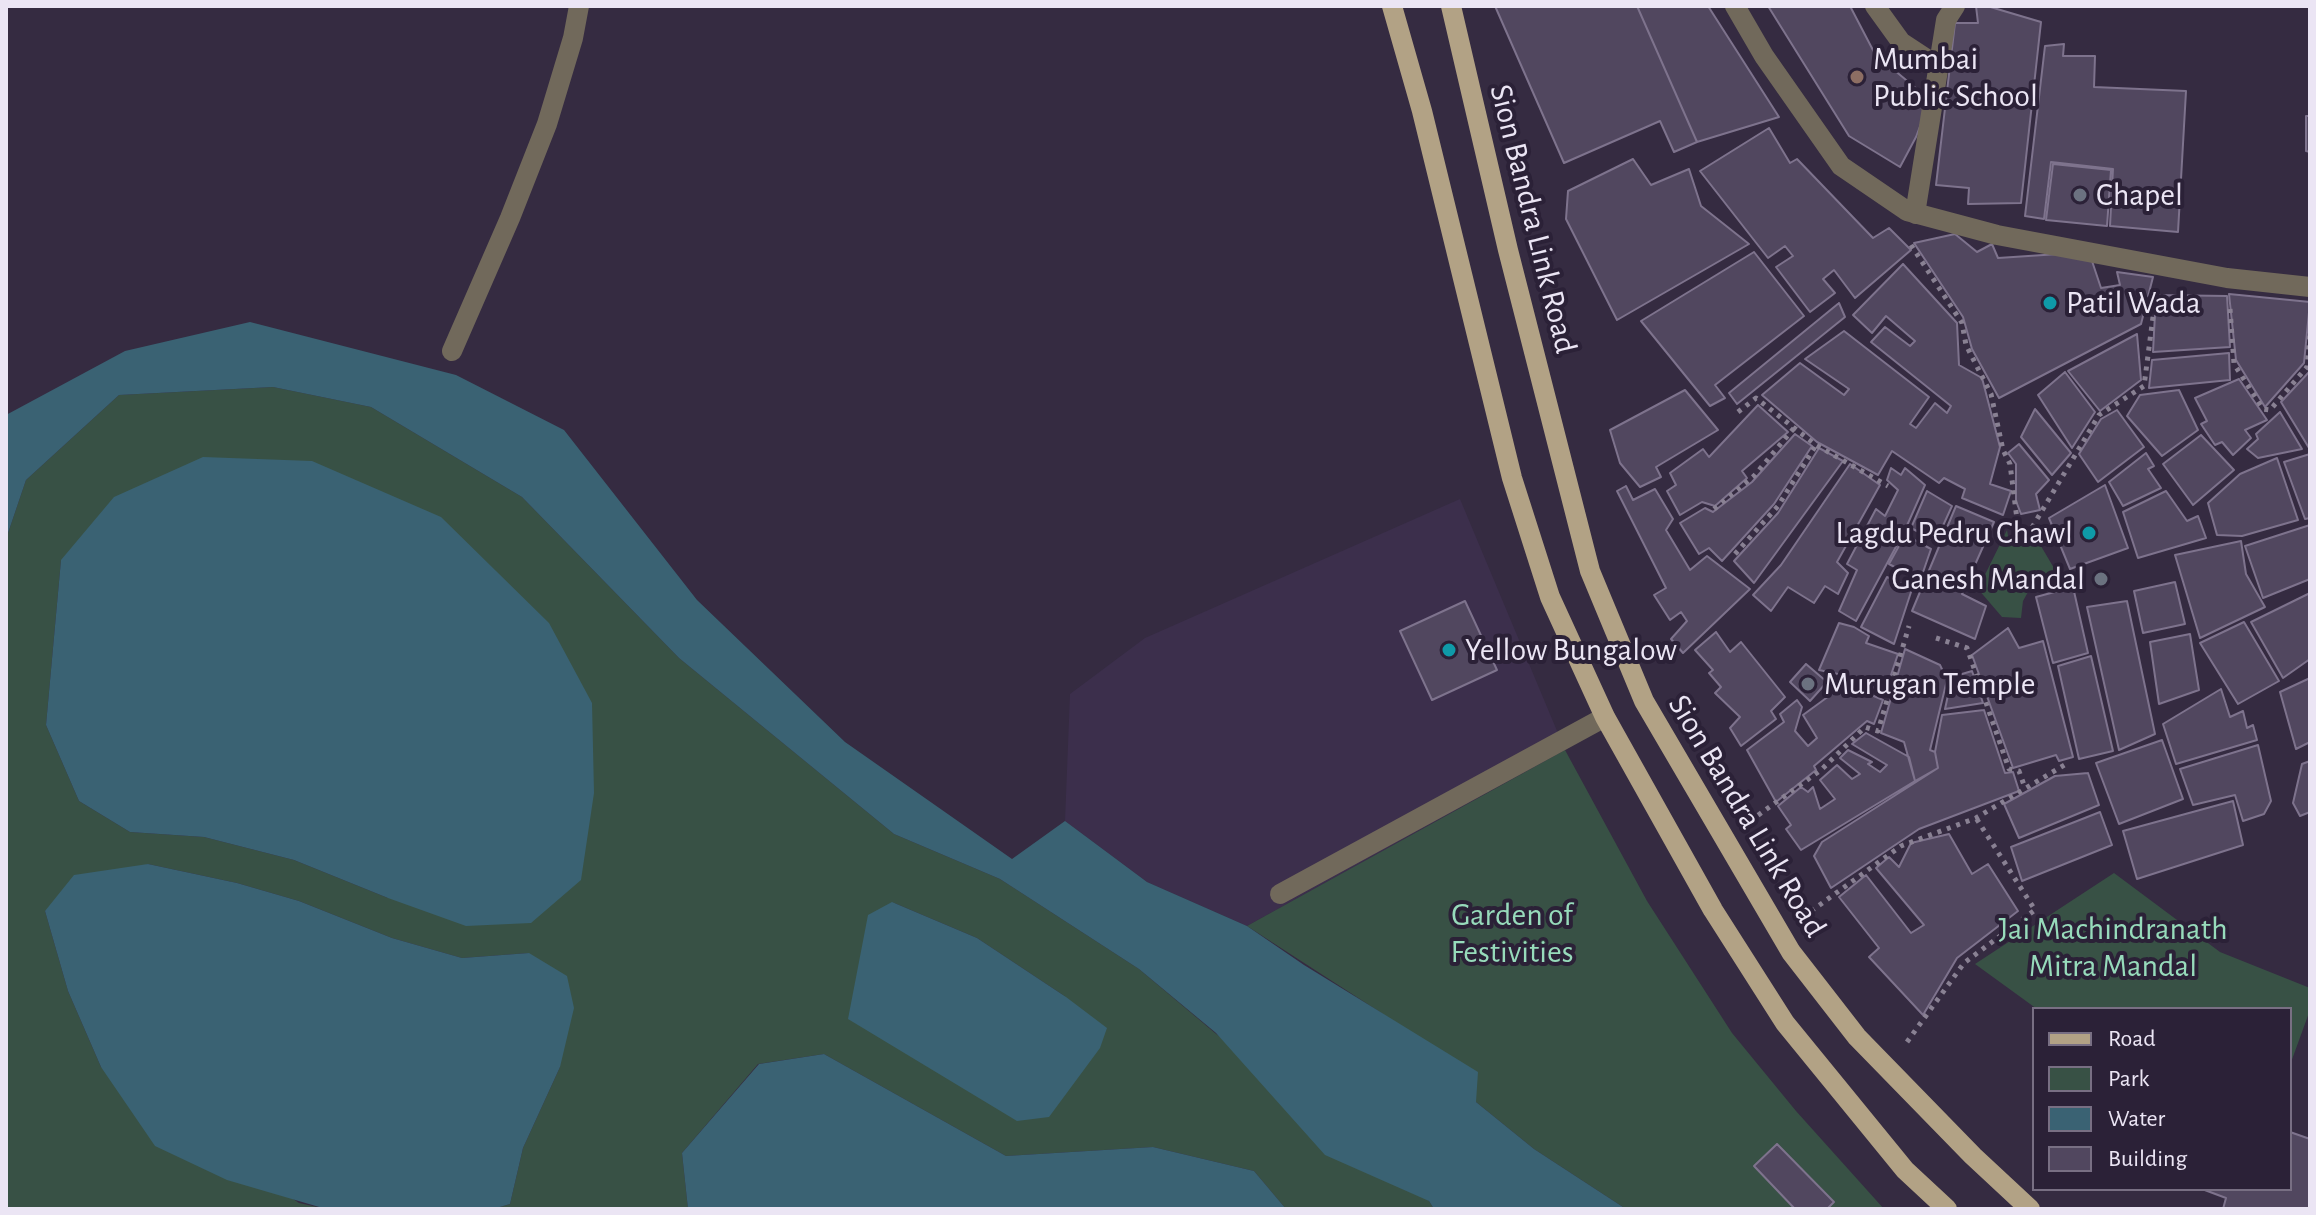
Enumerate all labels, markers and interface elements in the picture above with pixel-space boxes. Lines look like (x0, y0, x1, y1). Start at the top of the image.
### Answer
place label: Mumbai Public School (1873, 40, 2038, 115)
marker: Mumbai Public School (1848, 68, 1866, 86)
street label: Sion Bandra Link Road (1481, 80, 1585, 358)
place label: Chapel (2096, 176, 2183, 214)
marker: Chapel (2071, 186, 2089, 204)
place label: Patil Wada (2066, 284, 2201, 322)
marker: Patil Wada (2041, 294, 2059, 312)
place label: Lagdu Pedru Chawl (1835, 514, 2073, 552)
marker: Lagdu Pedru Chawl (2080, 524, 2098, 542)
place label: Ganesh Mandal (1891, 560, 2085, 598)
marker: Ganesh Mandal (2092, 570, 2110, 588)
place label: Yellow Bungalow (1465, 631, 1677, 669)
marker: Yellow Bungalow (1440, 641, 1458, 659)
place label: Murugan Temple (1824, 665, 2036, 703)
marker: Murugan Temple (1799, 675, 1817, 693)
street label: Sion Bandra Link Road (1659, 688, 1835, 944)
park label: Garden of Festivities (1450, 896, 1574, 971)
park label: Jai Machindranath Mitra Mandal (1998, 910, 2228, 985)
legend (2032, 1007, 2292, 1191)
text: Road (2108, 1027, 2156, 1051)
text: Park (2108, 1067, 2149, 1091)
text: Water (2108, 1107, 2165, 1131)
text: Building (2108, 1147, 2187, 1171)

